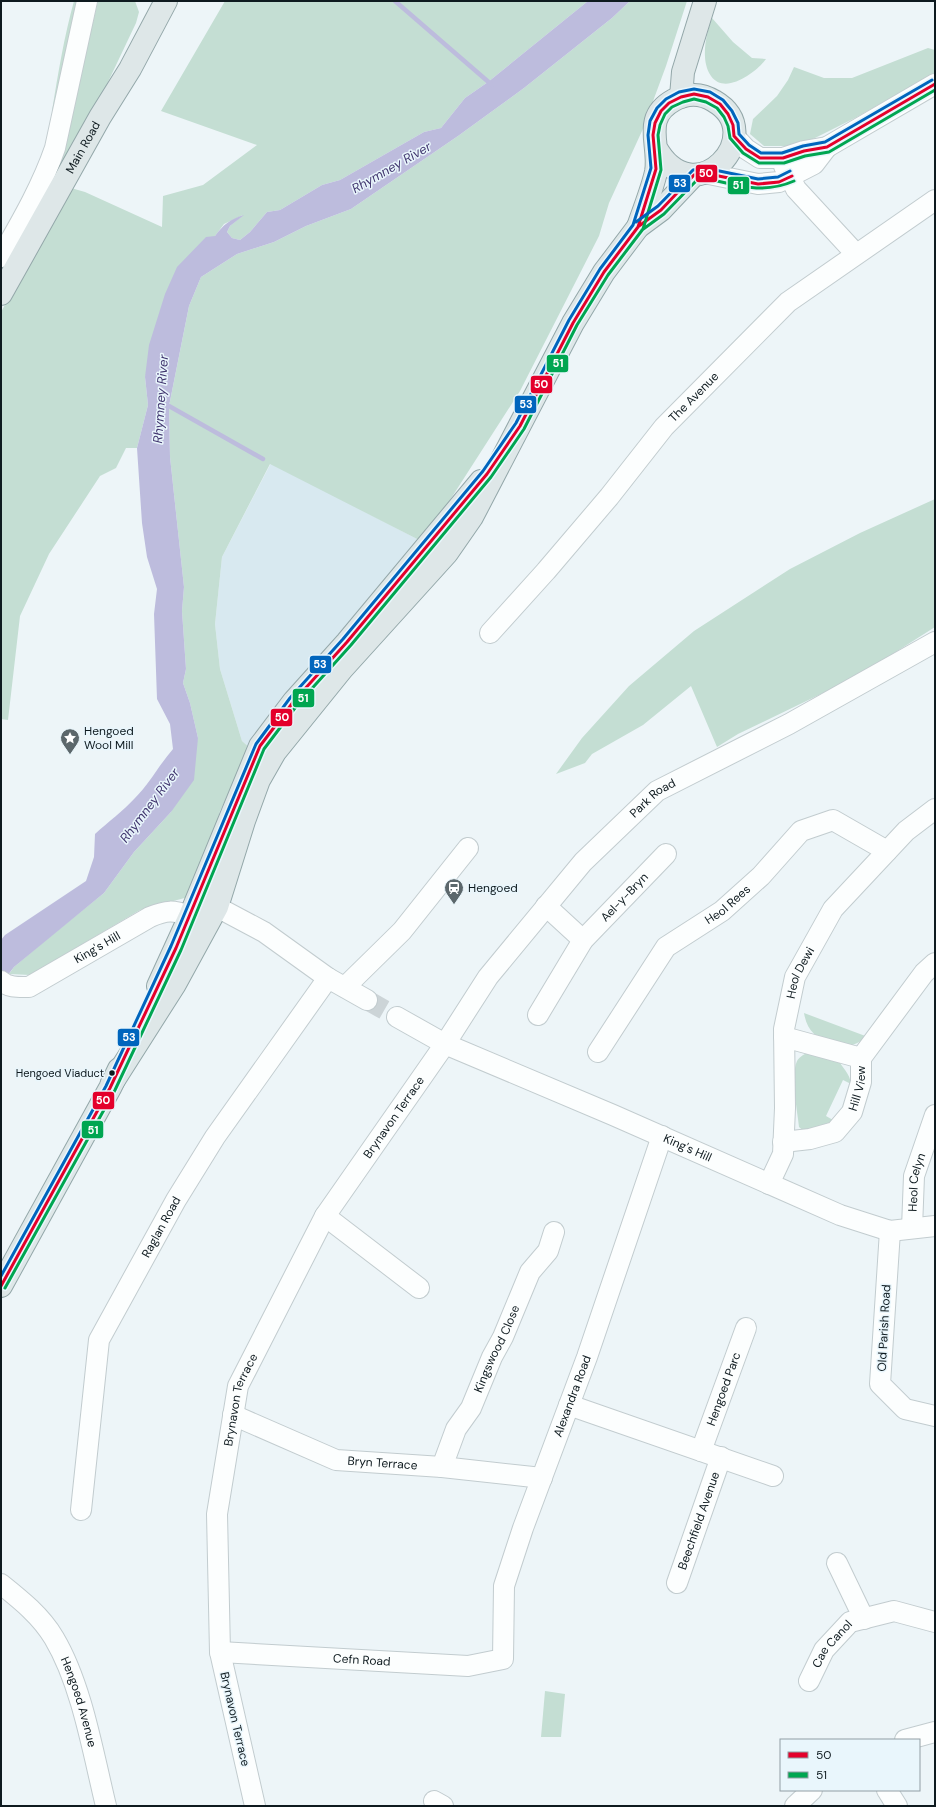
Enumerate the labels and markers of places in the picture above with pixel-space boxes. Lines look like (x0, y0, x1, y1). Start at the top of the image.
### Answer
place label: Hengoed Wool Mill (84, 723, 134, 753)
place icon: Hengoed Wool Mill (59, 727, 81, 755)
station icon: Hengoed (443, 877, 465, 905)
place label: Hengoed (468, 880, 518, 896)
place label: Hengoed Viaduct (16, 1066, 104, 1080)
marker: Hengoed Viaduct (107, 1068, 117, 1078)

